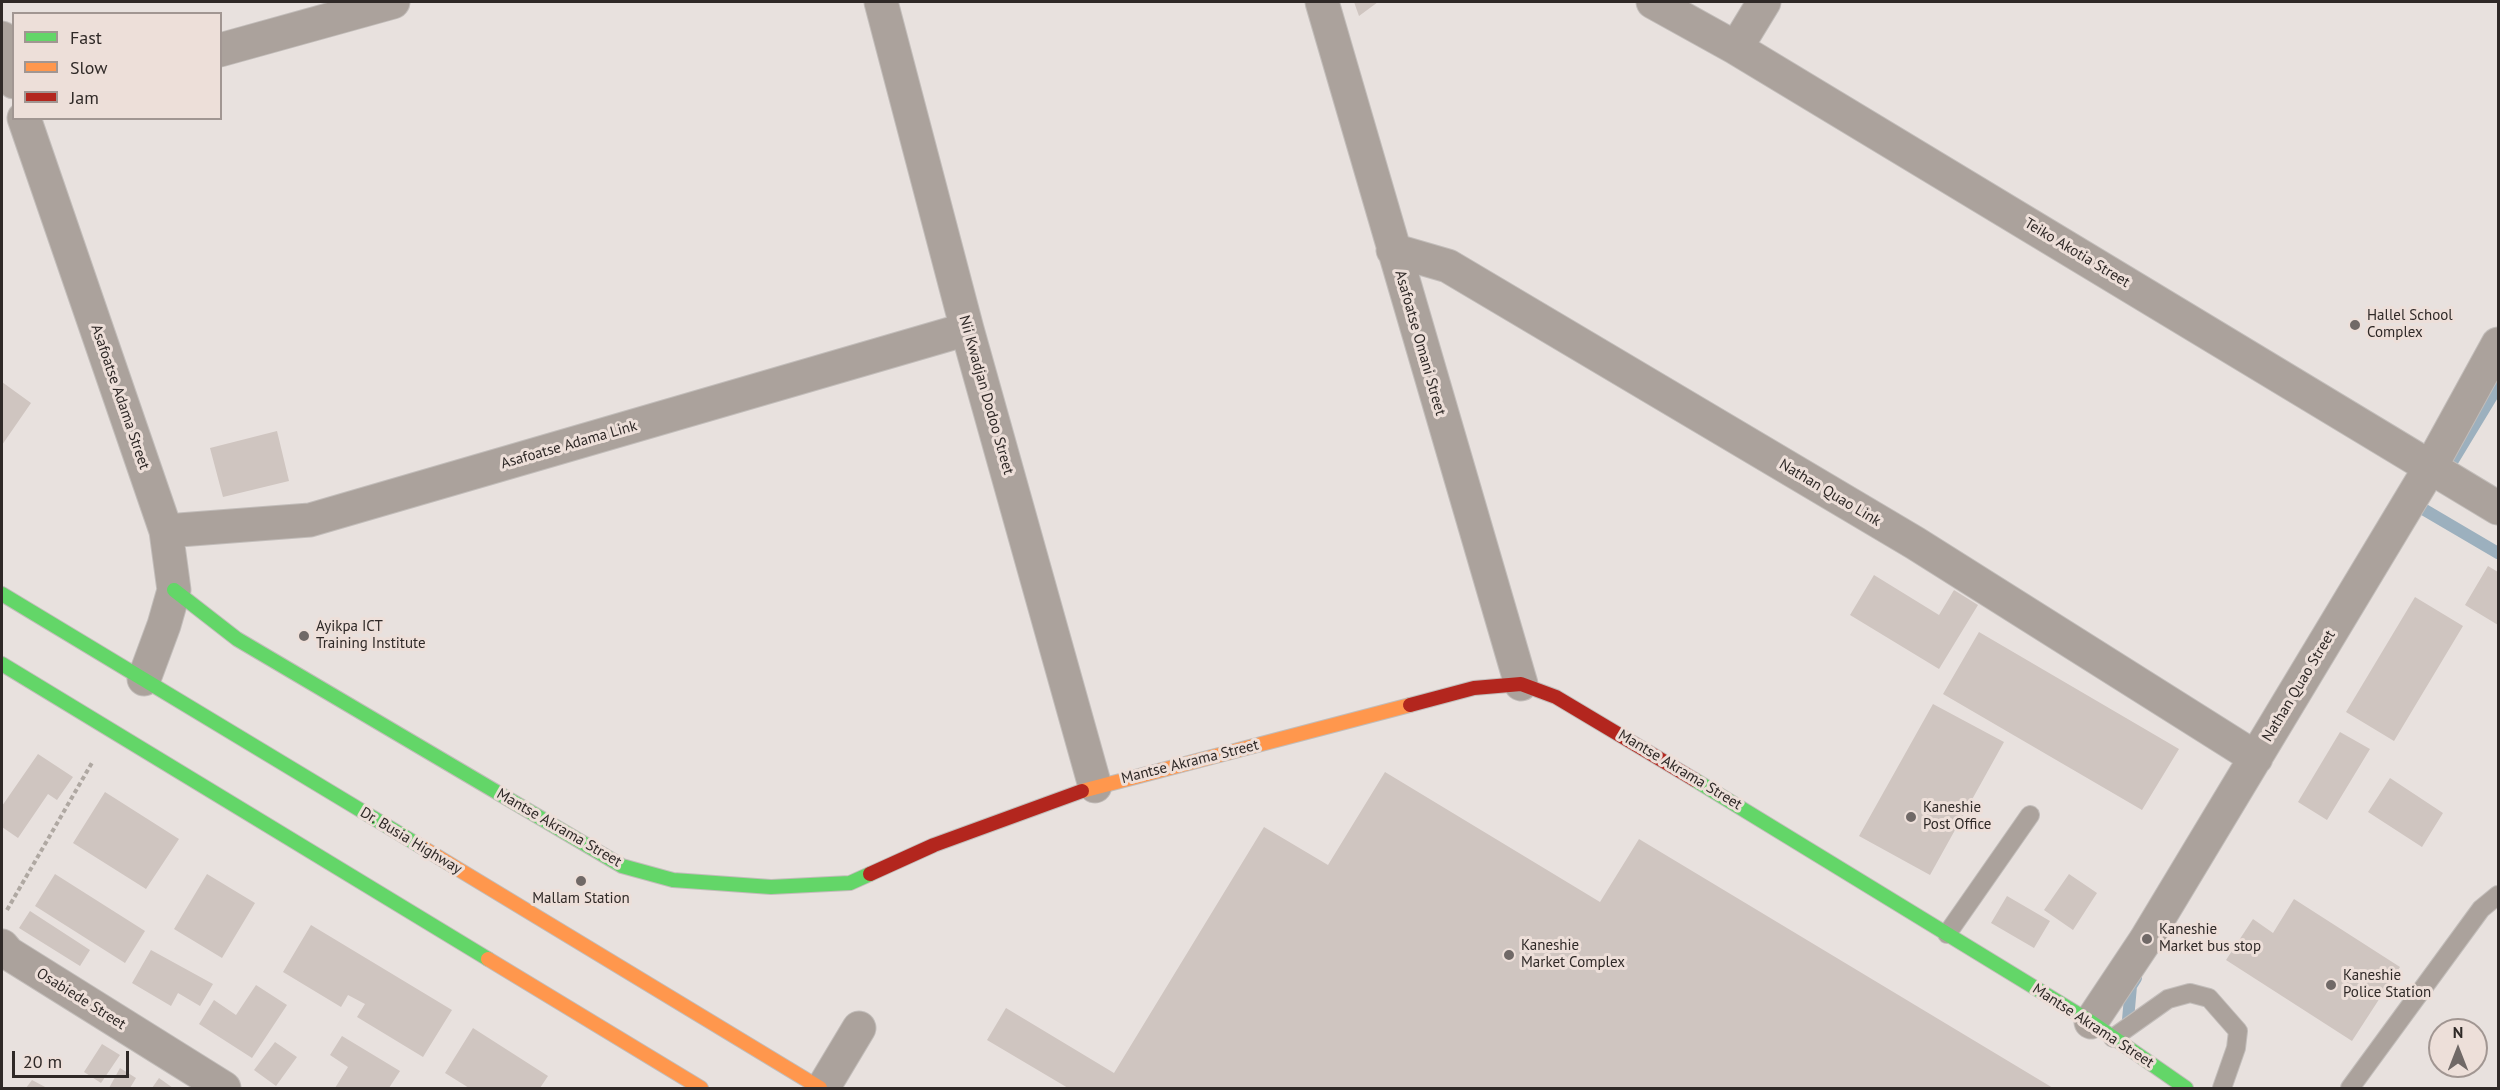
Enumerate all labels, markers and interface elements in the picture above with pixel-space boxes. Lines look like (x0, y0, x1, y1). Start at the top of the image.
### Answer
legend (12, 12, 222, 120)
text: Fast (70, 26, 102, 49)
text: Slow (70, 56, 108, 79)
text: Jam (70, 86, 99, 109)
street label: Teiko Akotia Street (2021, 214, 2133, 292)
street label: Asafoatse Omani Street (1391, 268, 1449, 418)
place label: Hallel School Complex (2367, 307, 2453, 342)
street label: Nii Kwadjan Dodoo Street (955, 313, 1017, 477)
marker: Hallel School Complex (2348, 318, 2362, 332)
street label: Asafoatse Adama Street (87, 322, 153, 472)
street label: Asafoatse Adama Link (499, 417, 639, 473)
street label: Nathan Quao Link (1776, 456, 1884, 530)
place label: Ayikpa ICT Training Institute (316, 618, 425, 653)
street label: Nathan Quao Street (2259, 627, 2339, 745)
marker: Ayikpa ICT Training Institute (297, 629, 311, 643)
street label: Mantse Akrama Street (1615, 726, 1745, 814)
street label: Mantse Akrama Street (1119, 736, 1261, 788)
street label: Mantse Akrama Street (493, 785, 625, 871)
place label: Kaneshie Post Office (1923, 799, 1991, 834)
street label: Dr. Busia Highway (357, 803, 465, 879)
marker: Kaneshie Post Office (1904, 810, 1918, 824)
marker: Mallam Station (574, 874, 588, 888)
place label: Mallam Station (532, 890, 630, 908)
place label: Kaneshie Market bus stop (2159, 921, 2261, 956)
marker: Kaneshie Market bus stop (2140, 932, 2154, 946)
place label: Kaneshie Market Complex (1521, 937, 1625, 972)
marker: Kaneshie Market Complex (1502, 948, 1516, 962)
street label: Osabiede Street (33, 964, 129, 1034)
place label: Kaneshie Police Station (2343, 967, 2431, 1002)
marker: Kaneshie Police Station (2324, 978, 2338, 992)
street label: Mantse Akrama Street (2029, 980, 2157, 1072)
north arrow (2428, 1018, 2488, 1078)
text: N (2453, 1022, 2463, 1042)
scale bar (15, 1039, 132, 1077)
text: 20 m (23, 1050, 62, 1073)

